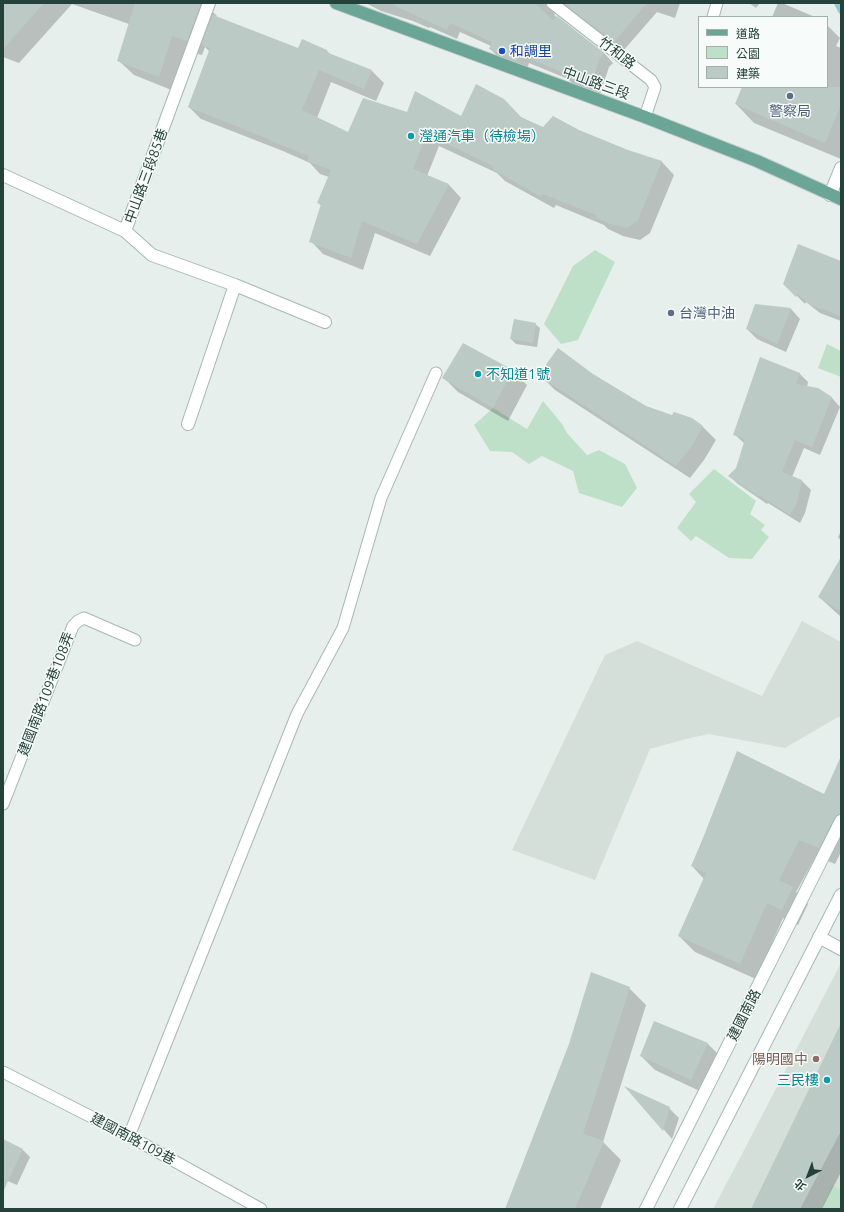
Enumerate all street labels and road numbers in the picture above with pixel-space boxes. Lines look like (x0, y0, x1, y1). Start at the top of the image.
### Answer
street label: 竹和路 (595, 33, 639, 73)
street label: 中山路三段 (560, 63, 632, 103)
street label: 中山路三段85巷 (121, 126, 171, 226)
street label: 建國南路109巷108弄 (15, 630, 77, 758)
street label: 建國南路 (724, 986, 764, 1044)
street label: 建國南路109巷 (88, 1110, 178, 1168)

